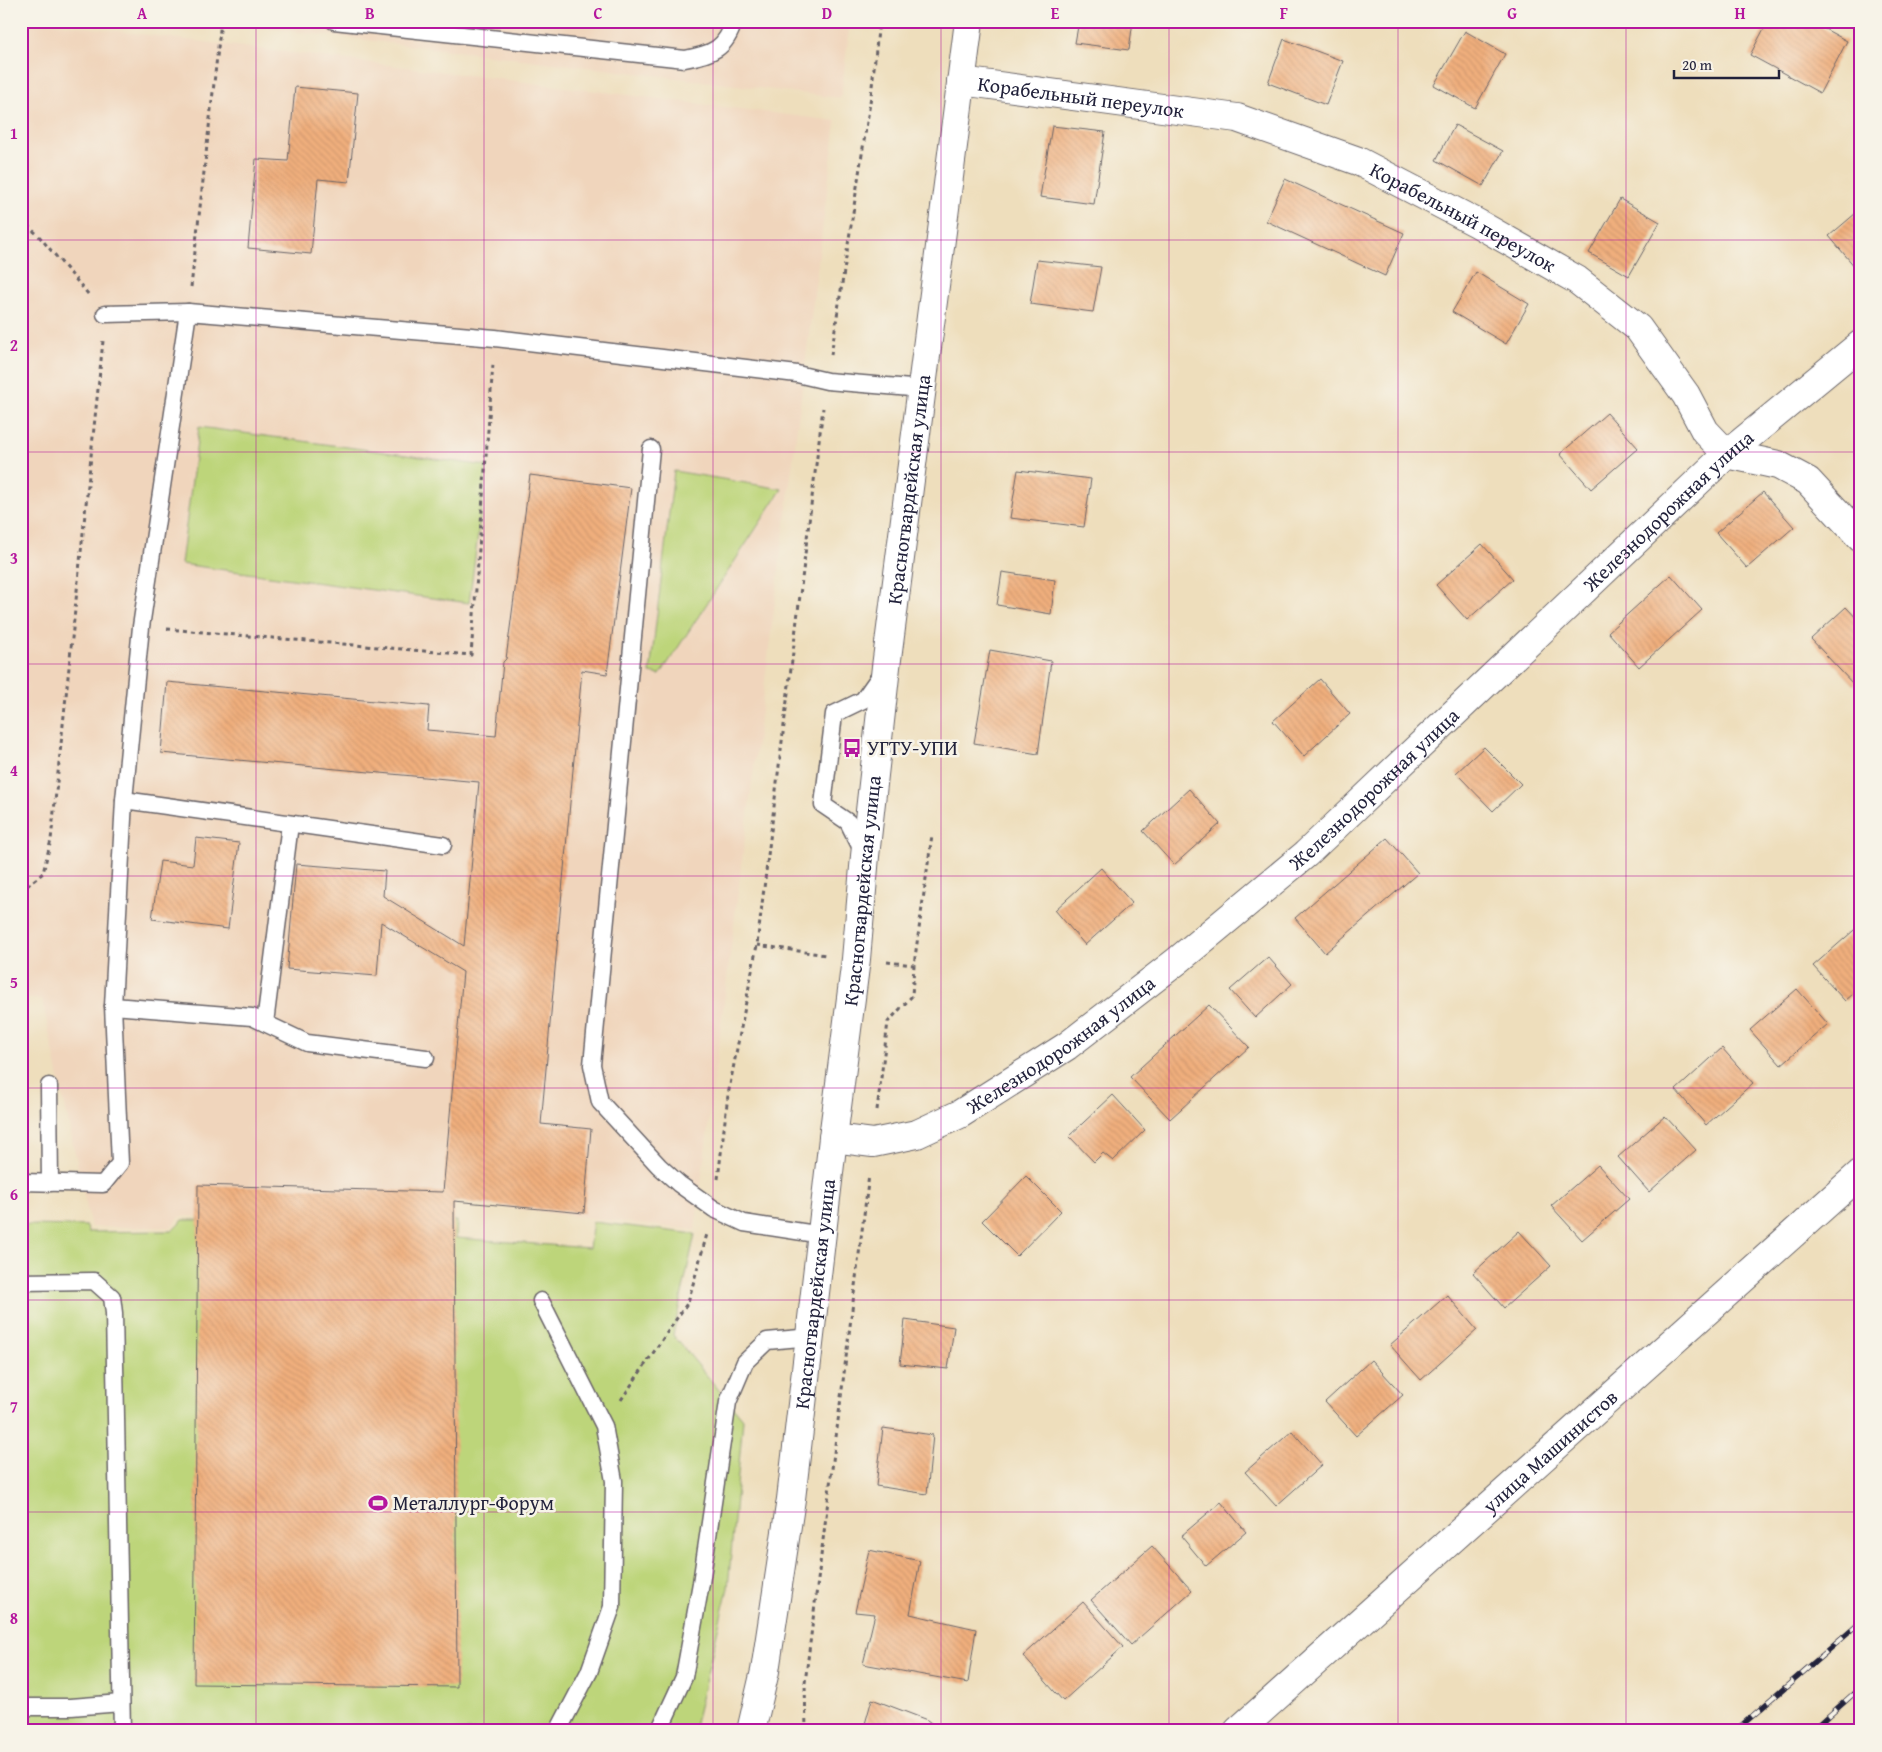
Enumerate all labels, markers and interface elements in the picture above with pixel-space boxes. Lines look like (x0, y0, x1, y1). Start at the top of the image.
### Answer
text: A (137, 1, 148, 25)
text: B (365, 1, 375, 25)
text: C (593, 1, 603, 25)
text: D (822, 1, 832, 25)
text: E (1051, 1, 1060, 25)
text: F (1280, 1, 1288, 25)
text: G (1507, 1, 1517, 25)
text: H (1734, 1, 1746, 25)
scale bar (1674, 48, 1780, 80)
text: 20 m (1682, 54, 1713, 75)
street label: Корабельный переулок (976, 68, 1186, 125)
text: 1 (10, 121, 18, 145)
street label: Корабельный переулок (1365, 155, 1562, 279)
text: 2 (10, 333, 18, 357)
street label: Красногвардейская улица (879, 372, 938, 606)
street label: Железнодорожная улица (1575, 423, 1760, 598)
text: 3 (10, 546, 18, 570)
street label: Железнодорожная улица (1282, 701, 1465, 877)
place label: УГТУ-УПИ (867, 733, 958, 762)
bus stop icon: УГТУ-УПИ (841, 737, 863, 759)
text: 4 (10, 758, 18, 782)
street label: Красногвардейская улица (835, 773, 888, 1008)
street label: Железнодорожная улица (960, 968, 1161, 1121)
text: 5 (10, 970, 18, 994)
street label: Красногвардейская улица (787, 1177, 842, 1411)
text: 6 (10, 1182, 18, 1206)
street label: улица Машинистов (1475, 1383, 1624, 1520)
text: 7 (10, 1394, 18, 1418)
place label: Металлург-Форум (393, 1488, 554, 1517)
sports icon: Металлург-Форум (367, 1492, 389, 1514)
text: 8 (10, 1606, 18, 1630)

